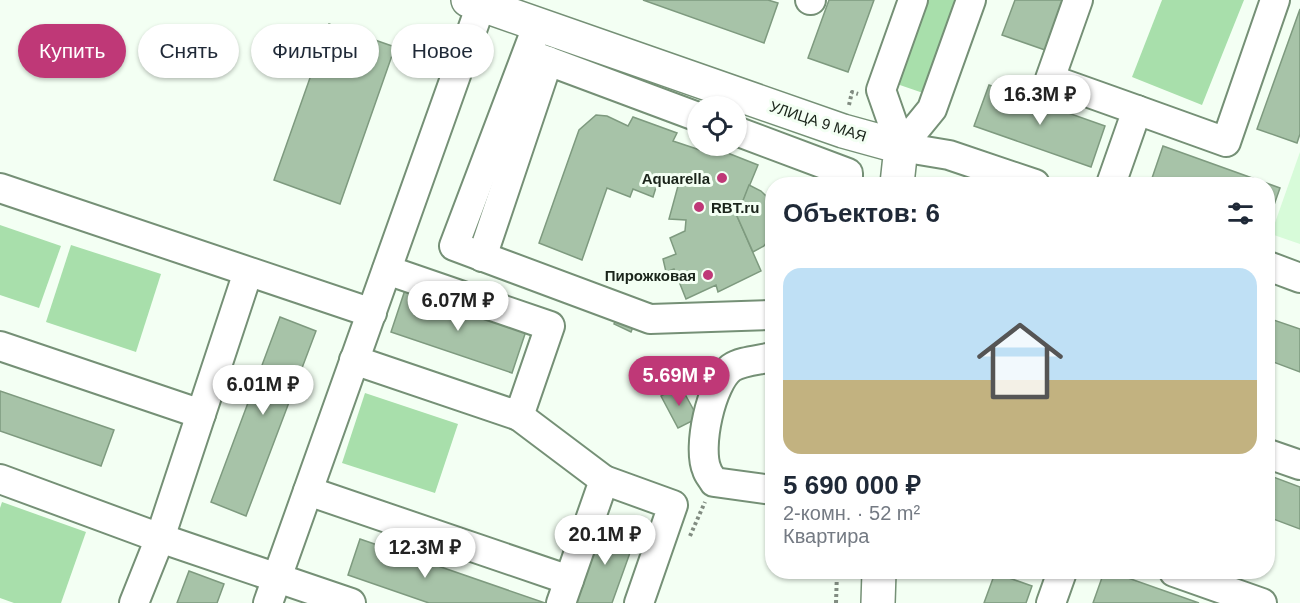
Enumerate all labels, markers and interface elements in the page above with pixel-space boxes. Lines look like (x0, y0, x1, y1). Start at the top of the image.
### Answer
chip: Купить (18, 24, 126, 78)
chip: Снять (138, 24, 239, 78)
chip: Фильтры (251, 24, 379, 78)
chip: Новое (391, 24, 494, 78)
pin: 16.3M ₽ (985, 75, 1095, 126)
text: 16.3M ₽ (1004, 83, 1076, 105)
map controls (687, 96, 747, 156)
button: locate (687, 96, 747, 156)
street label: УЛИЦА 9 МАЯ (767, 97, 869, 145)
place label: Aquarella (642, 170, 711, 187)
marker: Aquarella (715, 171, 729, 185)
icon: filters (1224, 197, 1257, 230)
text: Объектов: 6 (783, 198, 940, 228)
place label: RBT.ru (711, 199, 759, 216)
marker: RBT.ru (692, 200, 706, 214)
place label: Пирожковая (605, 267, 696, 284)
marker: Пирожковая (701, 268, 715, 282)
pin: 6.07M ₽ (403, 281, 513, 332)
text: 6.07M ₽ (422, 289, 494, 311)
icon: home (966, 307, 1074, 415)
pin: 5.69M ₽ (624, 356, 734, 407)
text: 5.69M ₽ (643, 364, 715, 386)
pin: 6.01M ₽ (208, 365, 318, 416)
text: 6.01M ₽ (227, 373, 299, 395)
text: 5 690 000 ₽ (783, 470, 921, 500)
text: 2-комн. · 52 m² (783, 502, 920, 524)
pin: 20.1M ₽ (550, 515, 660, 566)
text: 20.1M ₽ (569, 523, 641, 545)
text: Квартира (783, 525, 869, 547)
pin: 12.3M ₽ (370, 528, 480, 579)
text: 12.3M ₽ (389, 536, 461, 558)

